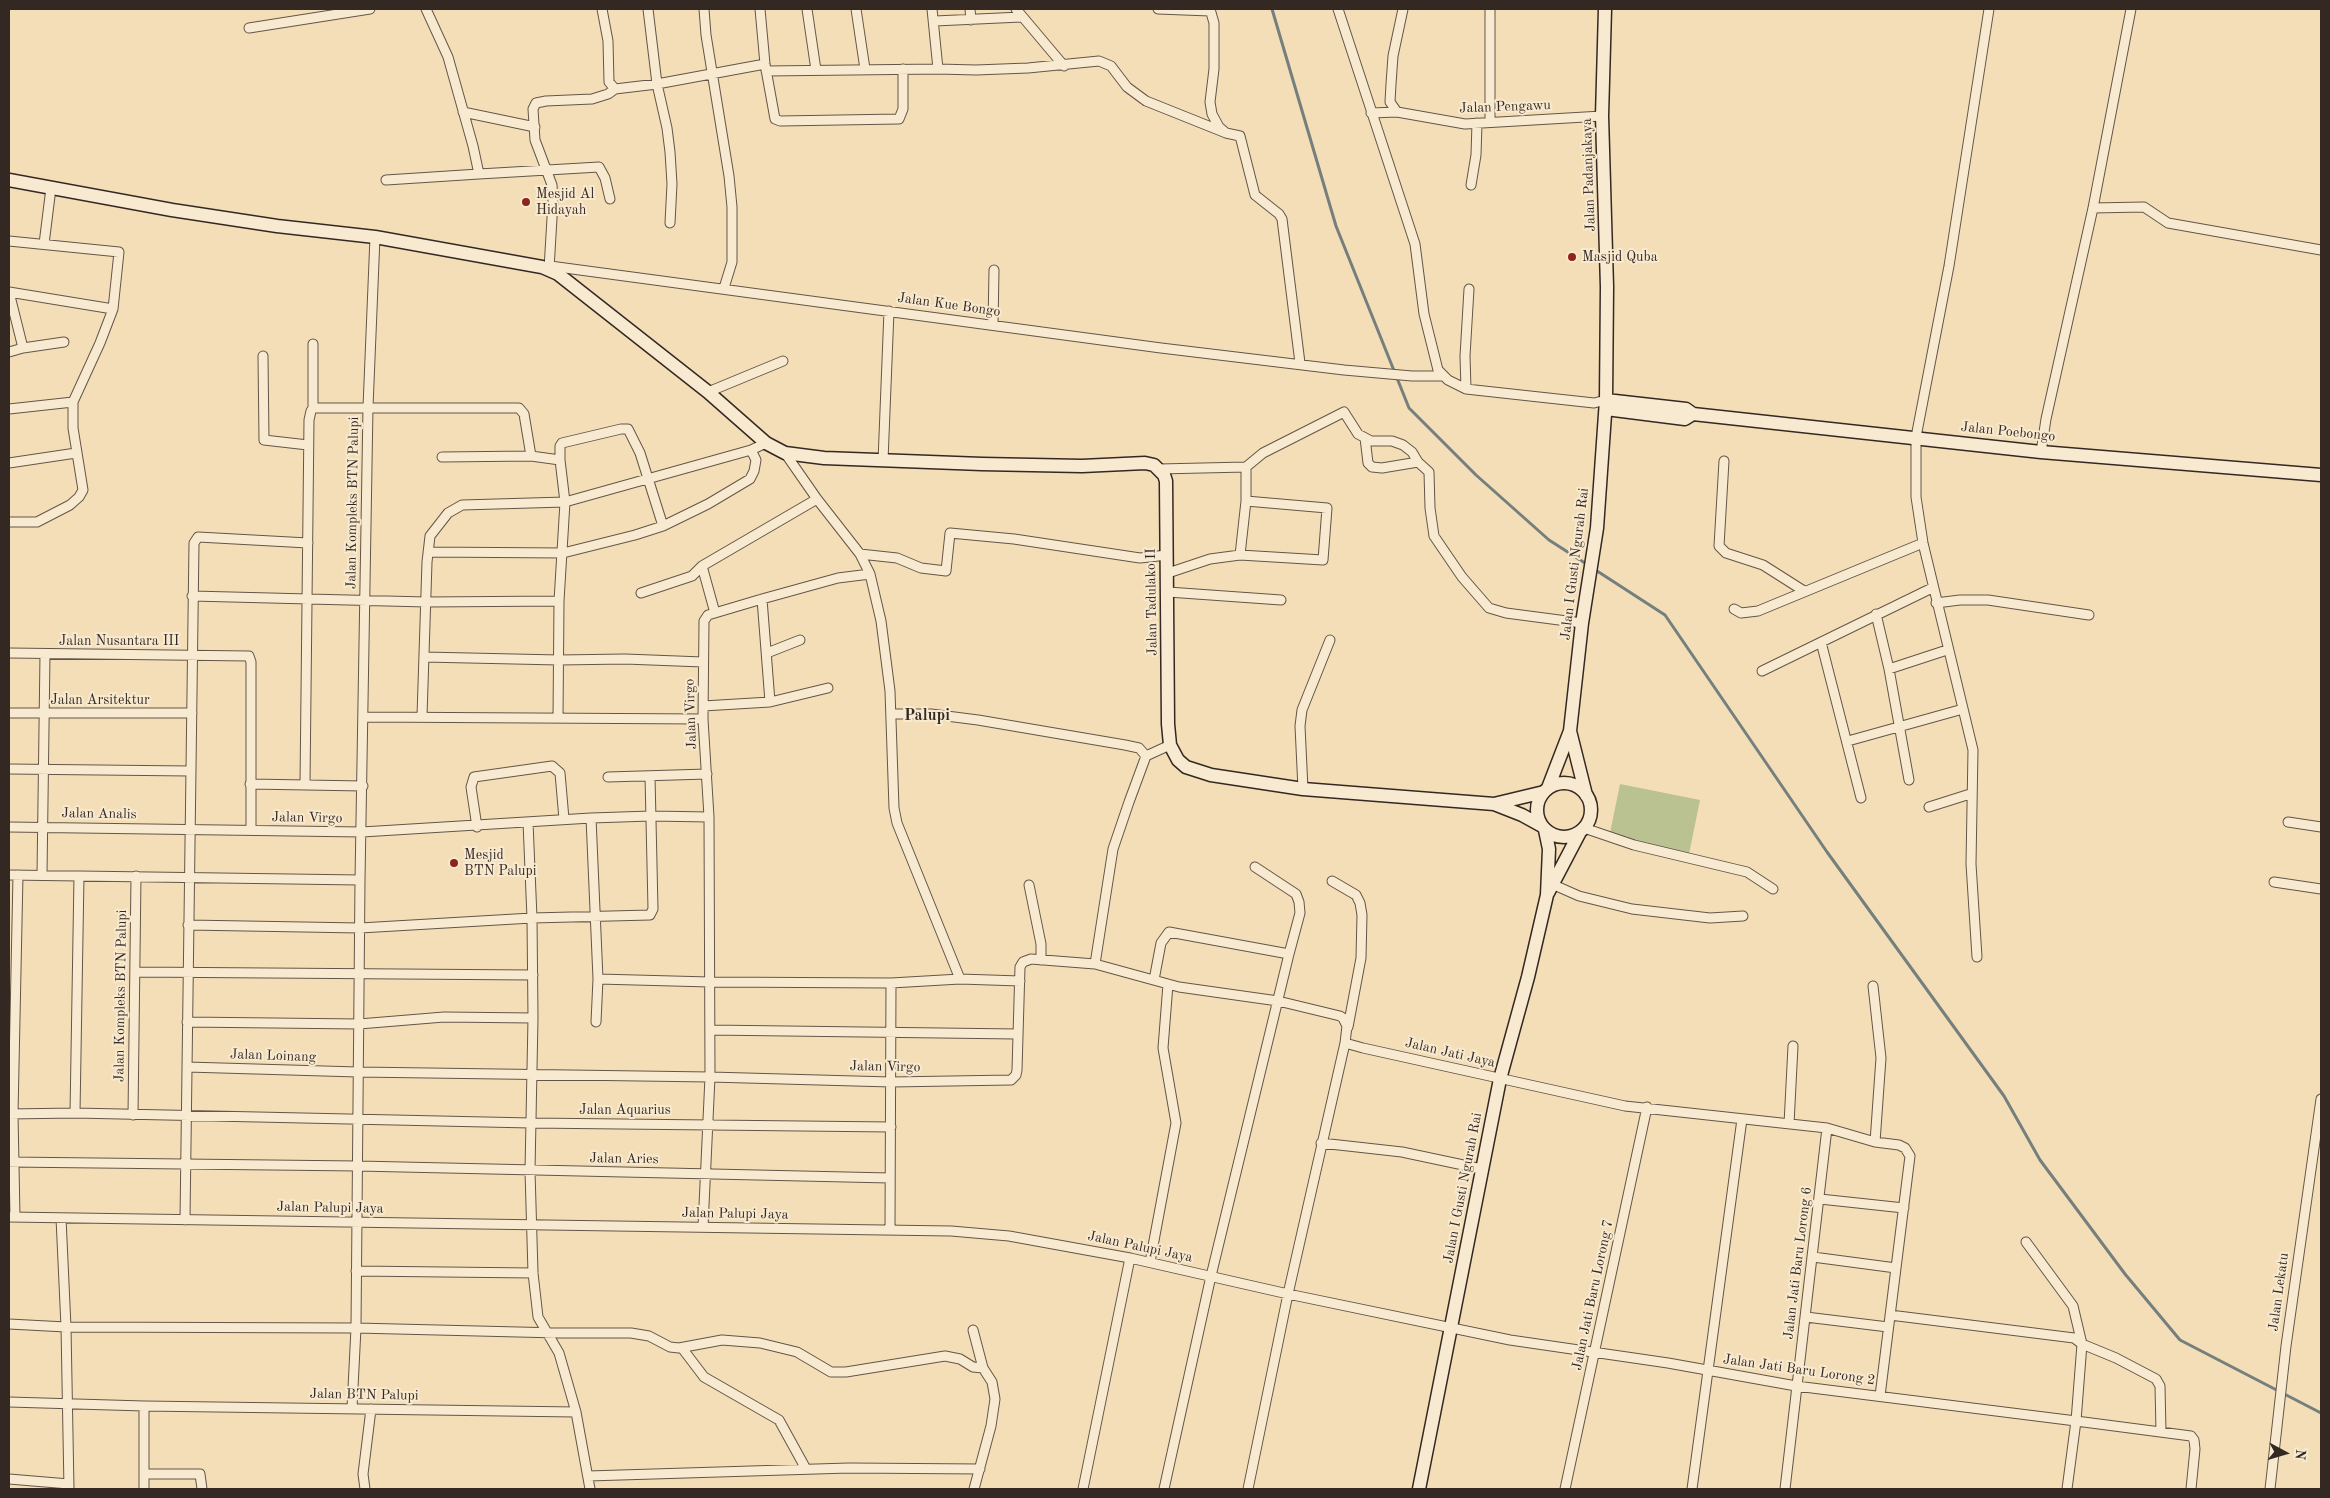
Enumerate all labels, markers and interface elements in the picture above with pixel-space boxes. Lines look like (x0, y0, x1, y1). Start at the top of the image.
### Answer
street label: Jalan Pengawu (1459, 97, 1551, 117)
street label: Jalan Padanjakaya (1579, 118, 1599, 232)
place label: Mesjid Al Hidayah (536, 186, 594, 218)
marker: Mesjid Al Hidayah (520, 196, 532, 208)
place label: Masjid Quba (1582, 249, 1658, 265)
marker: Masjid Quba (1566, 251, 1578, 263)
street label: Jalan Kue Bongo (896, 289, 1002, 321)
street label: Jalan Kompleks BTN Palupi (343, 417, 363, 589)
street label: Jalan Poebongo (1960, 419, 2056, 445)
street label: Jalan I Gusti Ngurah Rai (1557, 487, 1593, 641)
street label: Jalan Tadulako II (1143, 548, 1161, 656)
street label: Jalan Nusantara III (59, 633, 179, 649)
street label: Jalan Virgo (681, 678, 701, 750)
street label: Jalan Arsitektur (50, 692, 150, 708)
district label: Palupi (904, 706, 950, 726)
street label: Jalan Analis (61, 805, 137, 823)
street label: Jalan Virgo (271, 809, 343, 827)
place label: Mesjid BTN Palupi (464, 847, 536, 880)
marker: Mesjid BTN Palupi (448, 857, 460, 869)
street label: Jalan Kompleks BTN Palupi (111, 910, 131, 1082)
street label: Jalan Jati Jaya (1403, 1034, 1497, 1072)
street label: Jalan Loinang (230, 1046, 316, 1066)
street label: Jalan Virgo (849, 1058, 921, 1076)
street label: Jalan Aquarius (579, 1102, 671, 1118)
street label: Jalan I Gusti Ngurah Rai (1440, 1111, 1486, 1265)
street label: Jalan Aries (589, 1150, 659, 1168)
street label: Jalan Jati Baru Lorong 6 (1780, 1186, 1816, 1340)
street label: Jalan Palupi Jaya (276, 1199, 384, 1217)
street label: Jalan Palupi Jaya (681, 1205, 789, 1223)
street label: Jalan Jati Baru Lorong 7 (1569, 1218, 1617, 1372)
street label: Jalan Palupi Jaya (1086, 1228, 1194, 1266)
street label: Jalan Lekatu (2265, 1252, 2293, 1332)
street label: Jalan Jati Baru Lorong 2 (1722, 1351, 1876, 1389)
street label: Jalan BTN Palupi (309, 1386, 419, 1404)
north arrow (2260, 1428, 2310, 1478)
text: N (2292, 1449, 2307, 1461)

